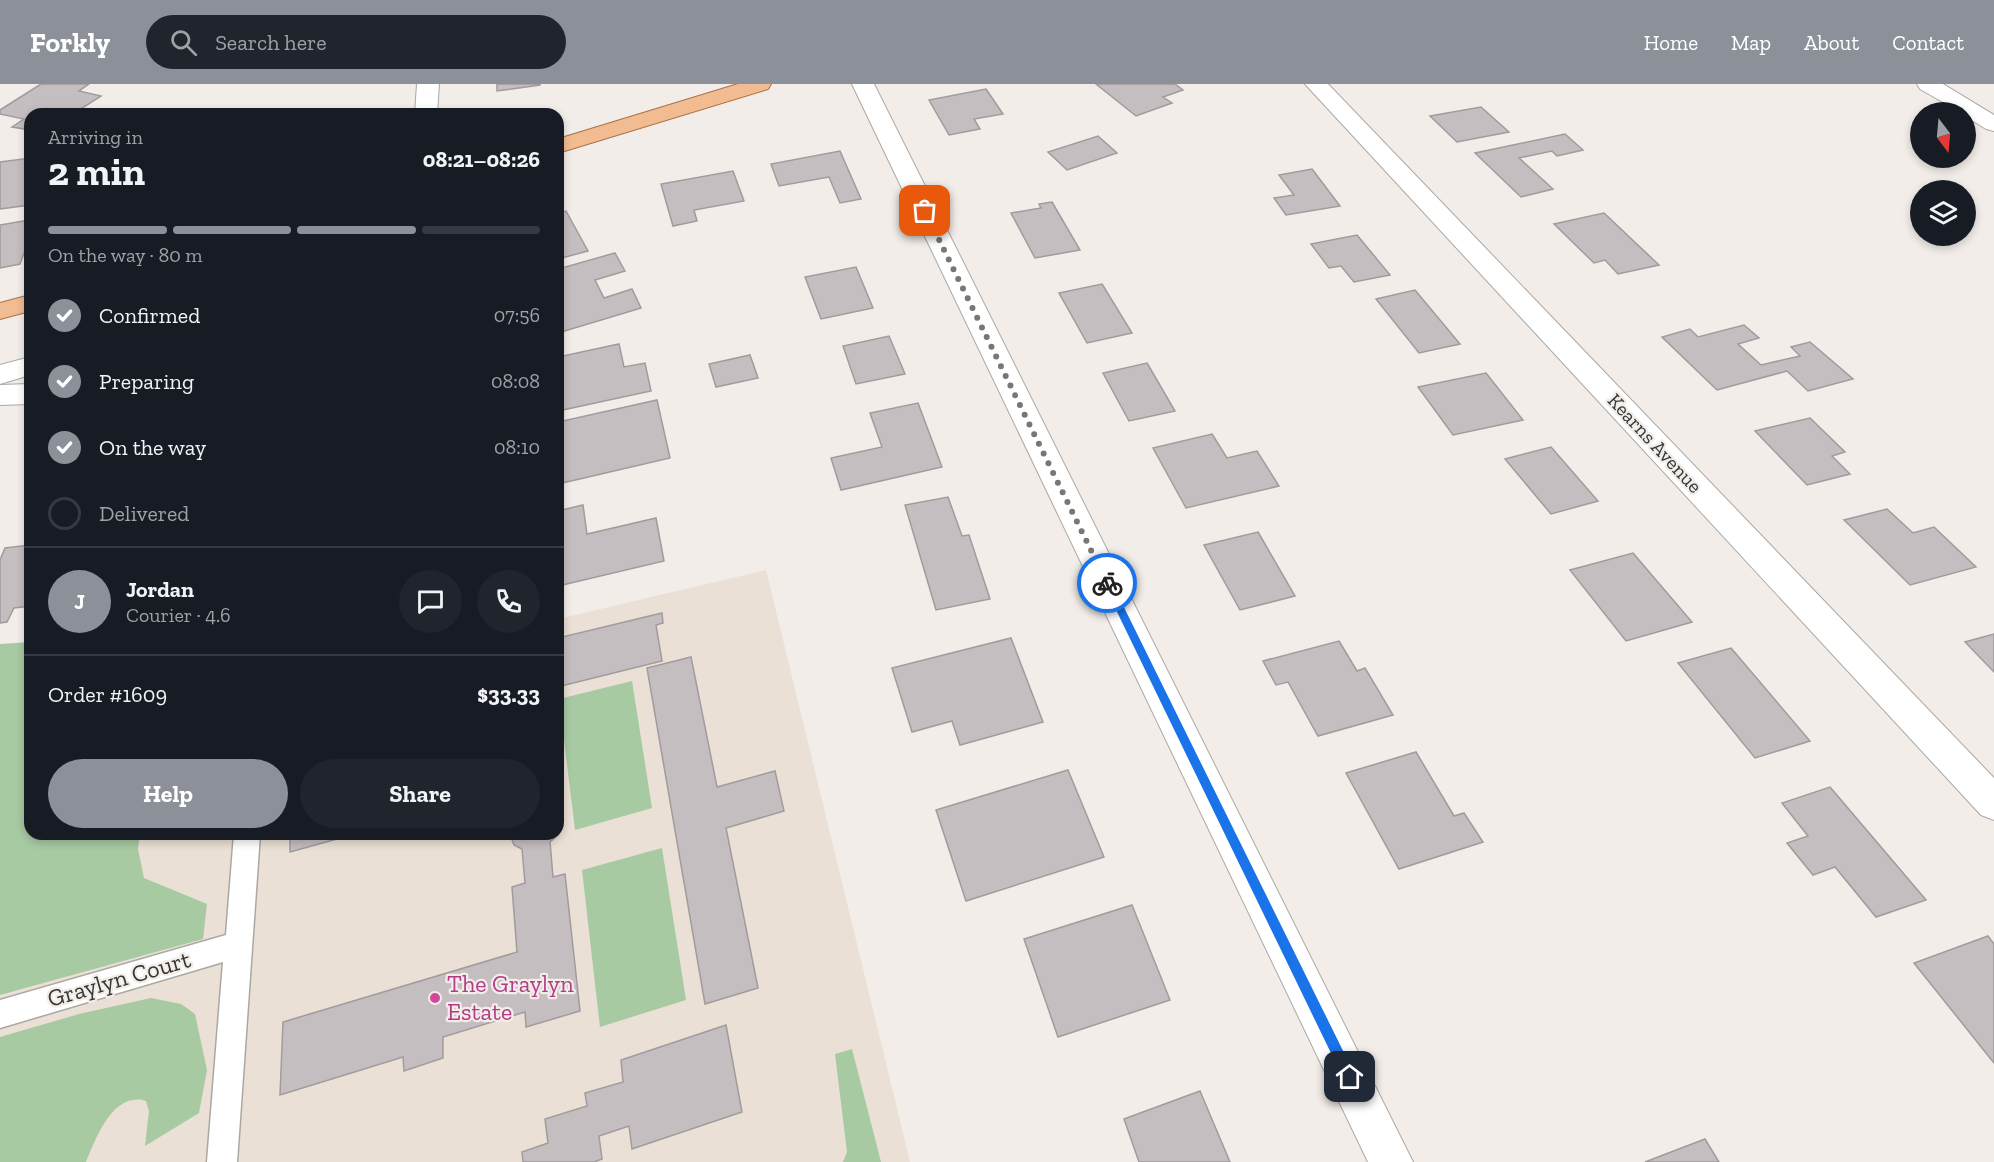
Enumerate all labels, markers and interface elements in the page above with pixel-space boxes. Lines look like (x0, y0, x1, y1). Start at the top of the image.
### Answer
search box (146, 15, 566, 69)
text: Forkly (30, 26, 110, 59)
icon: search (167, 26, 200, 59)
text: Search here (215, 29, 327, 56)
text: Home (1644, 30, 1698, 55)
text: Map (1731, 30, 1771, 55)
text: About (1804, 30, 1859, 55)
text: Contact (1892, 30, 1964, 55)
north arrow (1910, 102, 1976, 168)
map controls (1910, 102, 1976, 246)
text: Arriving in (48, 125, 143, 149)
text: 08:21–08:26 (423, 146, 540, 173)
text: 2 min (48, 148, 145, 195)
button: layers (1910, 180, 1976, 246)
pin (899, 185, 950, 236)
icon: bag (908, 194, 941, 227)
text: On the way · 80 m (48, 243, 203, 267)
icon: check (48, 299, 81, 332)
text: Confirmed (99, 302, 200, 329)
text: 07:56 (494, 303, 540, 327)
icon: check (48, 365, 81, 398)
text: Preparing (99, 368, 194, 395)
text: 08:08 (491, 369, 540, 393)
street label: Kearns Avenue (1603, 388, 1707, 498)
icon: check (48, 431, 81, 464)
text: On the way (99, 434, 206, 461)
text: 08:10 (494, 435, 540, 459)
text: Delivered (99, 500, 189, 527)
courier (1077, 553, 1137, 613)
icon: bike (1091, 567, 1124, 600)
button: chat (399, 570, 462, 633)
button: phone (477, 570, 540, 633)
text: Jordan (126, 576, 194, 603)
text: J (74, 588, 85, 615)
text: Courier · 4.6 (126, 603, 231, 627)
text: Order #1609 (48, 681, 167, 708)
text: $33.33 (477, 681, 540, 708)
button: Help (48, 759, 288, 828)
button: Share (300, 759, 540, 828)
street label: Graylyn Court (44, 944, 194, 1013)
place label: The Graylyn Estate (447, 969, 574, 1026)
marker: The Graylyn Estate (428, 991, 442, 1005)
pin (1324, 1051, 1375, 1102)
icon: home (1333, 1060, 1366, 1093)

